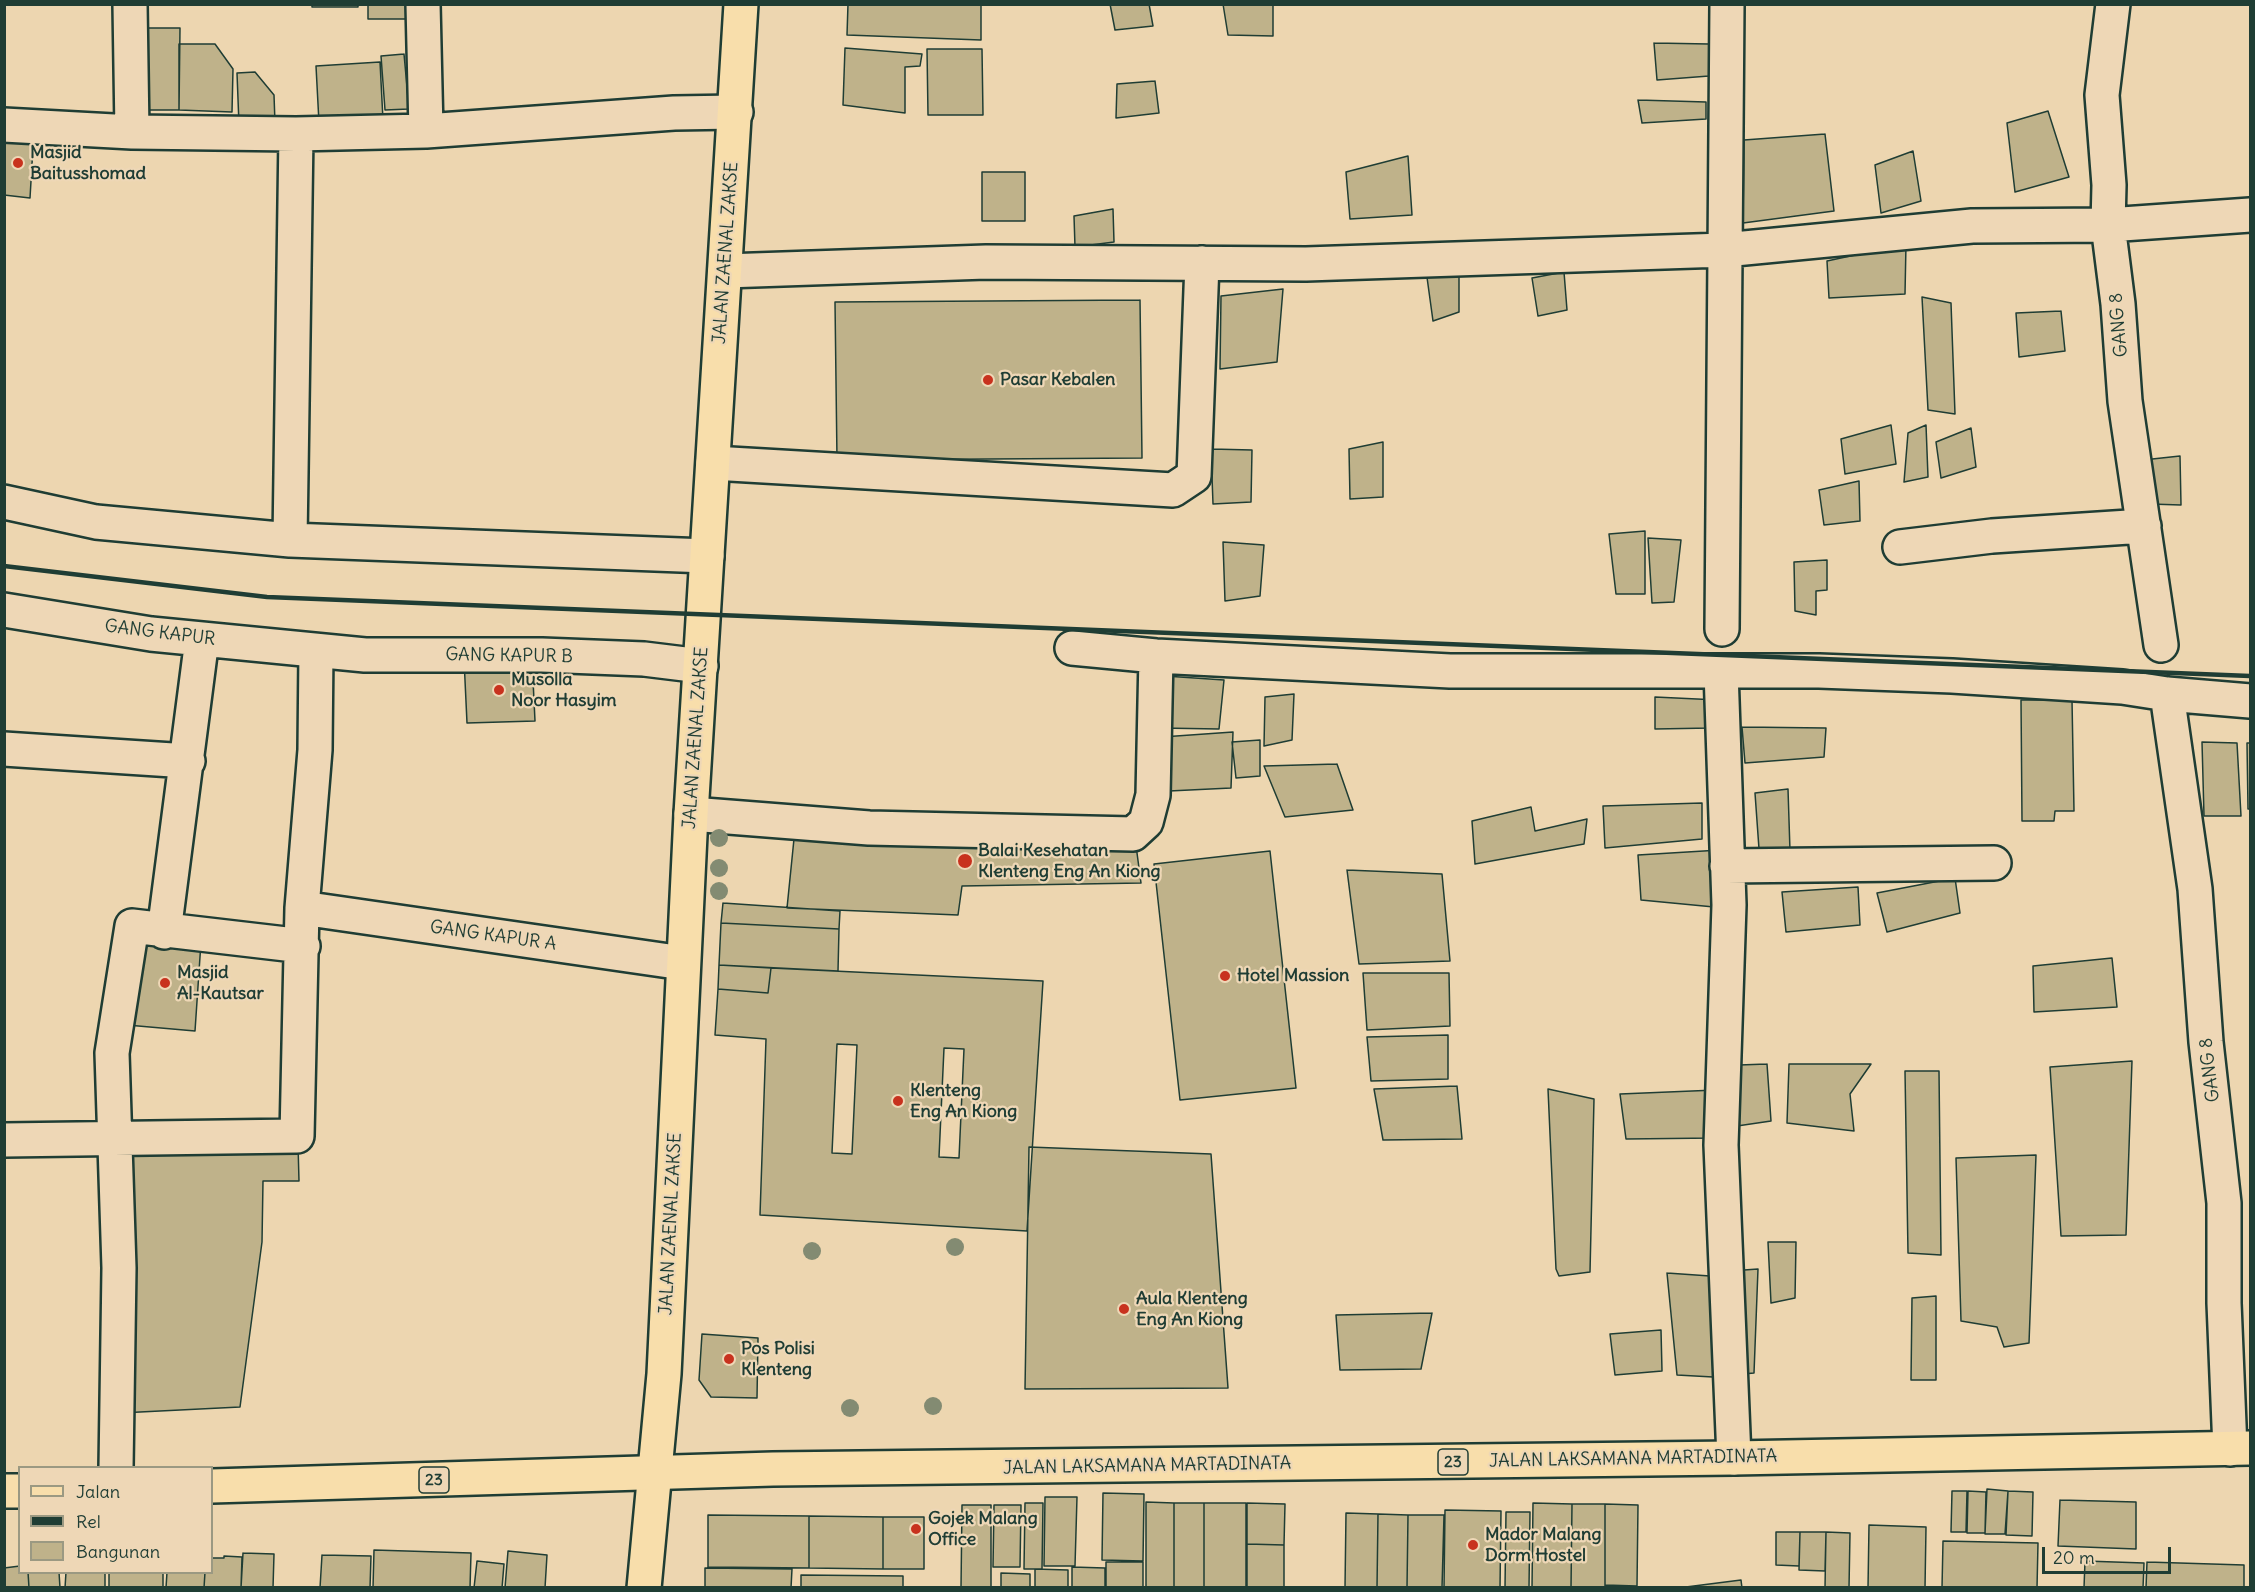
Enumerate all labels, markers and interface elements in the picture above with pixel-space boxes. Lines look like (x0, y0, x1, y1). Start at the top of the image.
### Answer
place label: Masjid Baitusshomad (30, 142, 146, 184)
marker: Masjid Baitusshomad (11, 156, 25, 170)
street label: JALAN ZAENAL ZAKSE (709, 161, 743, 345)
street label: GANG 8 (2105, 292, 2133, 358)
place label: Pasar Kebalen (1000, 369, 1116, 391)
marker: Pasar Kebalen (981, 373, 995, 387)
street label: GANG KAPUR (103, 615, 217, 651)
street label: GANG KAPUR B (445, 644, 573, 668)
street label: JALAN ZAENAL ZAKSE (679, 646, 713, 830)
place label: Musolla Noor Hasyim (511, 669, 617, 712)
marker: Musolla Noor Hasyim (492, 683, 506, 697)
place label: Balai Kesehatan Klenteng Eng An Kiong (978, 840, 1161, 882)
marker: Balai Kesehatan Klenteng Eng An Kiong (956, 852, 974, 870)
street label: GANG KAPUR A (428, 916, 558, 956)
place label: Masjid Al-Kautsar (177, 962, 264, 1004)
place label: Hotel Massion (1237, 965, 1349, 987)
marker: Hotel Massion (1218, 969, 1232, 983)
marker: Masjid Al-Kautsar (158, 976, 172, 990)
street label: GANG 8 (2195, 1037, 2225, 1103)
place label: Klenteng Eng An Kiong (910, 1080, 1017, 1122)
marker: Klenteng Eng An Kiong (891, 1094, 905, 1108)
street label: JALAN ZAENAL ZAKSE (655, 1132, 687, 1316)
place label: Aula Klenteng Eng An Kiong (1136, 1288, 1248, 1330)
marker: Aula Klenteng Eng An Kiong (1117, 1302, 1131, 1316)
place label: Pos Polisi Klenteng (741, 1338, 815, 1380)
marker: Pos Polisi Klenteng (722, 1352, 736, 1366)
street label: JALAN LAKSAMANA MARTADINATA (1489, 1446, 1777, 1472)
road number: 23 (1438, 1449, 1468, 1475)
street label: JALAN LAKSAMANA MARTADINATA (1003, 1453, 1291, 1479)
legend (18, 1466, 213, 1574)
road number: 23 (419, 1467, 449, 1493)
text: Jalan (76, 1480, 120, 1503)
place label: Gojek Malang Office (928, 1508, 1038, 1550)
text: Rel (76, 1510, 101, 1533)
marker: Gojek Malang Office (909, 1522, 923, 1536)
place label: Mador Malang Dorm Hostel (1485, 1524, 1602, 1567)
scale bar (2045, 1535, 2174, 1573)
marker: Mador Malang Dorm Hostel (1466, 1538, 1480, 1552)
text: Bangunan (76, 1540, 160, 1563)
text: 20 m (2053, 1546, 2095, 1569)

